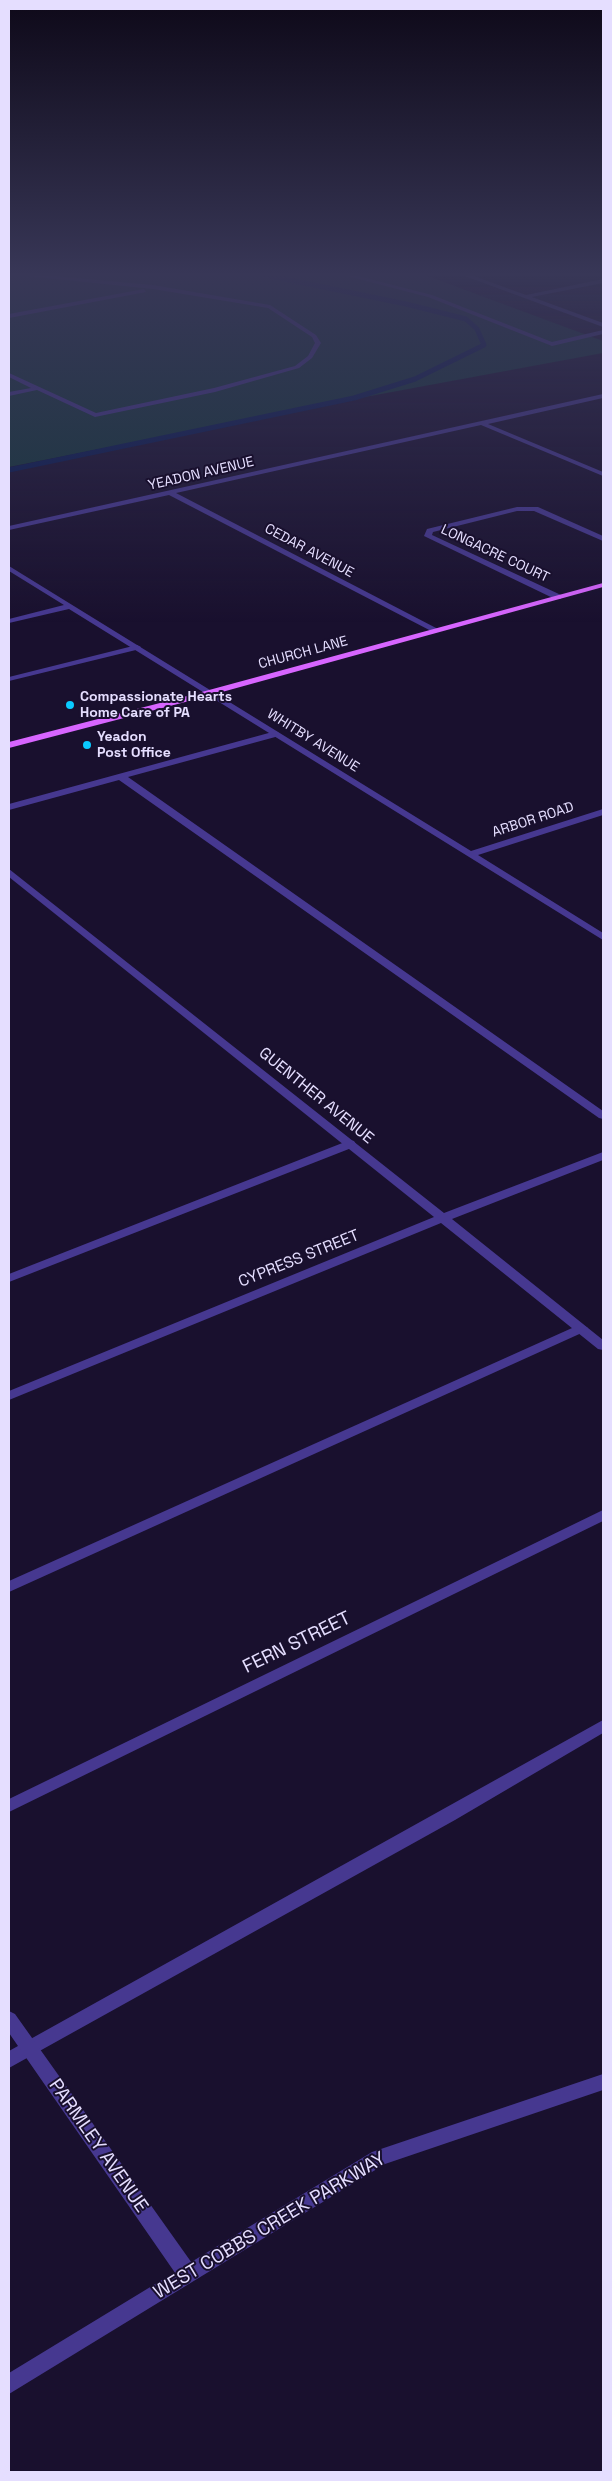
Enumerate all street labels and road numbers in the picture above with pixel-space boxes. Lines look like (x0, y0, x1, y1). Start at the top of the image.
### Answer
street label: YEADON AVENUE (147, 454, 255, 494)
street label: CEDAR AVENUE (262, 520, 356, 582)
street label: LONGACRE COURT (438, 521, 552, 587)
street label: CHURCH LANE (257, 633, 349, 673)
street label: WHITBY AVENUE (264, 706, 362, 776)
street label: ARBOR ROAD (490, 799, 576, 841)
street label: GUENTHER AVENUE (255, 1044, 377, 1148)
street label: CYPRESS STREET (236, 1226, 362, 1292)
street label: FERN STREET (239, 1607, 355, 1679)
street label: PARMLEY AVENUE (43, 2075, 153, 2217)
street label: WEST COBBS CREEK PARKWAY (150, 2148, 390, 2304)

